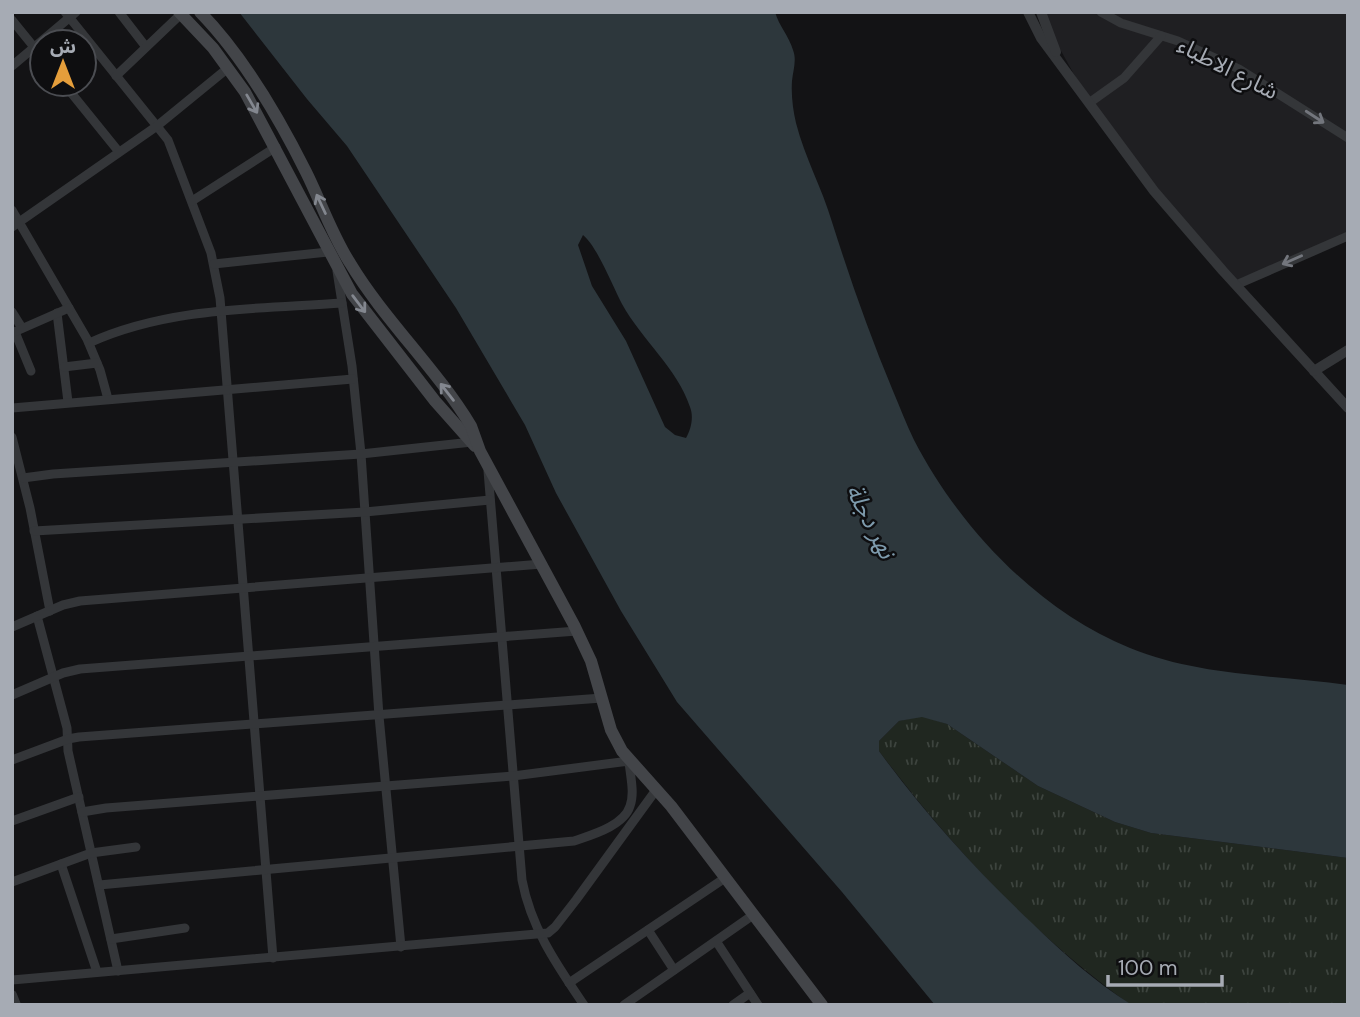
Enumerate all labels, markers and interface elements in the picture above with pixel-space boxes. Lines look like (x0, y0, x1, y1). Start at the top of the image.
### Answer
north arrow (28, 28, 98, 98)
street label: شارع الاطباء (1172, 30, 1284, 108)
text: ش (50, 34, 76, 59)
one-way arrow (245, 93, 259, 113)
one-way arrow (1305, 110, 1325, 124)
one-way arrow (314, 194, 328, 215)
one-way arrow (1282, 255, 1303, 268)
one-way arrow (352, 294, 367, 313)
one-way arrow (440, 384, 455, 402)
water label: نهر دجلة (839, 479, 904, 565)
scale bar (1108, 944, 1222, 988)
text: 100 m (1118, 954, 1178, 982)

